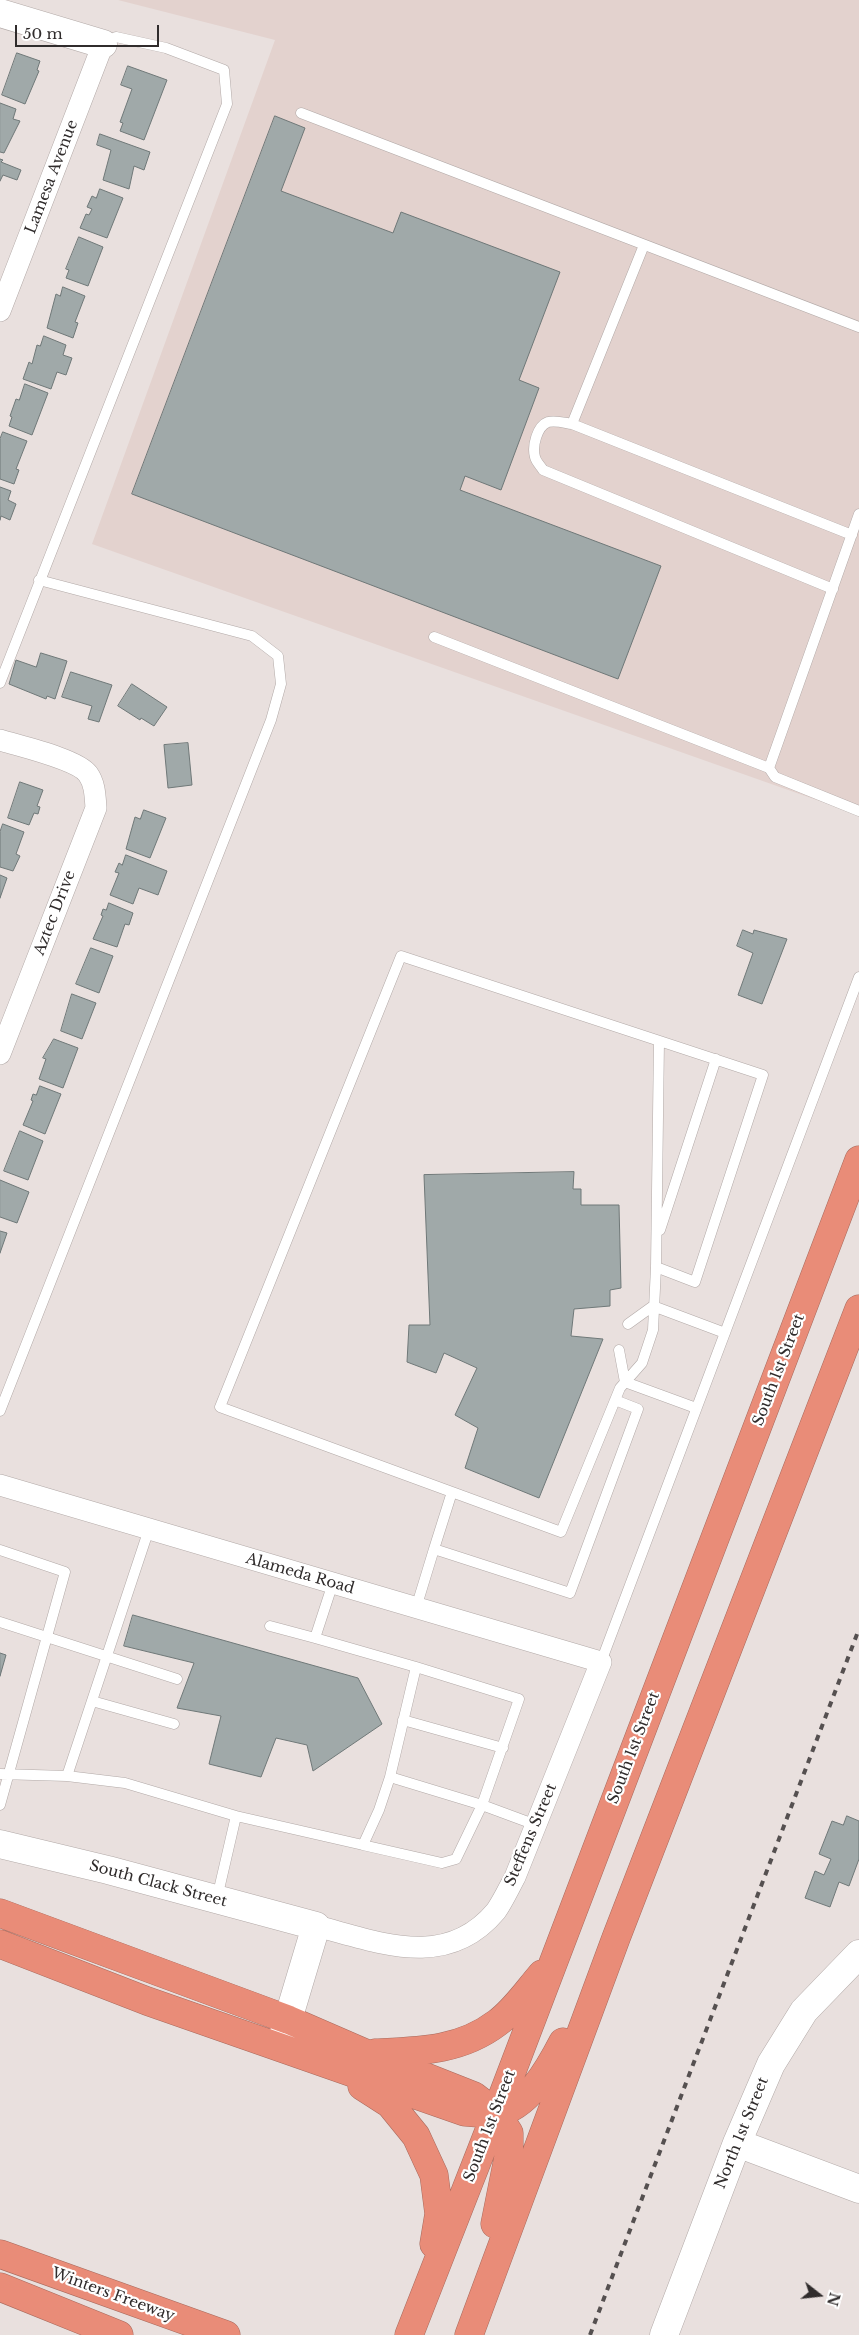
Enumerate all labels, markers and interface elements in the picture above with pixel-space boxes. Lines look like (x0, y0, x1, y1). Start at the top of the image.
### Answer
scale bar (18, 15, 161, 47)
text: 50 m (23, 24, 63, 43)
street label: Lamesa Avenue (22, 118, 82, 236)
street label: Aztec Drive (31, 868, 79, 958)
street label: South 1st Street (749, 1311, 809, 1429)
street label: Alameda Road (244, 1550, 356, 1598)
street label: South 1st Street (604, 1689, 664, 1807)
street label: Steffens Street (501, 1781, 561, 1889)
street label: South Clack Street (87, 1857, 229, 1911)
street label: South 1st Street (460, 2067, 520, 2185)
street label: North 1st Street (711, 2074, 773, 2192)
street label: Winters Freeway (49, 2264, 177, 2326)
north arrow (794, 2270, 844, 2320)
text: N (823, 2290, 844, 2308)

